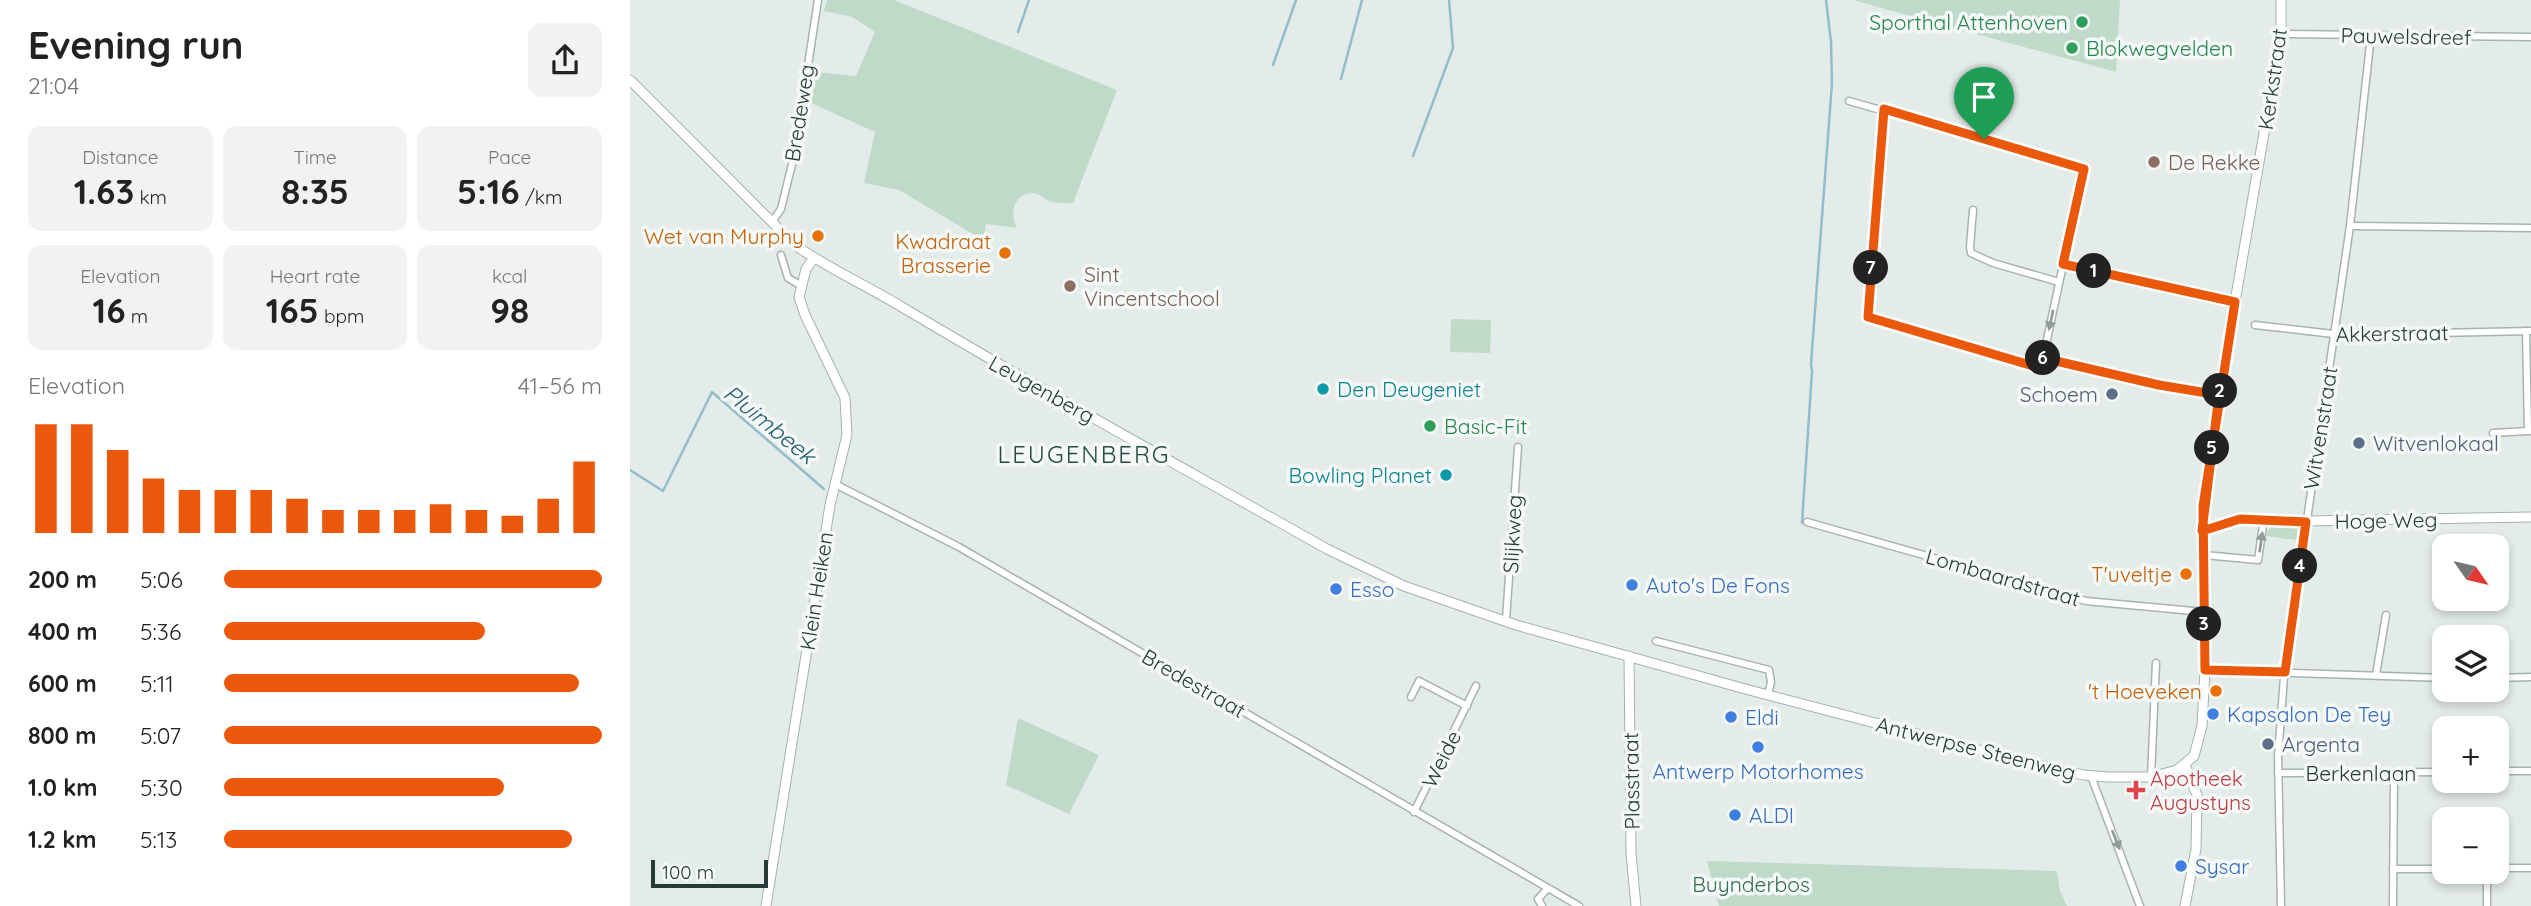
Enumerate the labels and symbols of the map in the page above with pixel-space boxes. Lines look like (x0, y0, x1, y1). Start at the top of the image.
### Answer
place label: Sporthal Attenhoven (1869, 9, 2068, 35)
marker: Sporthal Attenhoven (2074, 14, 2090, 30)
street label: Pauwelsdreef (2340, 22, 2472, 50)
street label: Kerkstraat (2252, 26, 2292, 132)
place label: Blokwegvelden (2086, 35, 2233, 61)
marker: Blokwegvelden (2064, 40, 2080, 56)
street label: Bredeweg (778, 62, 820, 164)
pin (1954, 67, 2014, 139)
place label: De Rekke (2168, 149, 2260, 175)
marker: De Rekke (2146, 154, 2162, 170)
place label: Wet van Murphy (644, 223, 804, 249)
marker: Wet van Murphy (810, 228, 826, 244)
place label: Kwadraat Brasserie (895, 228, 991, 278)
marker: Kwadraat Brasserie (997, 245, 1013, 261)
pin: 7 (1854, 250, 1888, 286)
pin: 1 (2076, 254, 2112, 288)
place label: Sint Vincentschool (1084, 261, 1220, 311)
marker: Sint Vincentschool (1062, 278, 1078, 294)
one-way arrow (2046, 309, 2057, 331)
street label: Akkerstraat (2335, 319, 2449, 347)
pin: 6 (2026, 340, 2060, 376)
street label: Leugenberg (985, 349, 1099, 429)
street label: Witvenstraat (2297, 364, 2343, 492)
pin: 2 (2202, 374, 2238, 408)
place label: Den Deugeniet (1337, 376, 1481, 402)
water label: Pluimbeek (718, 378, 823, 471)
marker: Den Deugeniet (1315, 381, 1331, 397)
place label: Schoem (2020, 381, 2098, 407)
marker: Schoem (2104, 386, 2120, 402)
place label: Basic-Fit (1444, 413, 1527, 439)
marker: Basic-Fit (1422, 418, 1438, 434)
pin: 5 (2194, 430, 2230, 466)
place label: Witvenlokaal (2373, 430, 2499, 456)
marker: Witvenlokaal (2351, 435, 2367, 451)
district label: LEUGENBERG (997, 439, 1171, 469)
place label: Bowling Planet (1288, 462, 1432, 488)
marker: Bowling Planet (1438, 467, 1454, 483)
street label: Slijkweg (1497, 494, 1527, 574)
street label: Hoge Weg (2334, 506, 2438, 534)
street label: Klein Heiken (794, 530, 838, 652)
one-way arrow (2255, 531, 2266, 553)
north arrow (2432, 534, 2510, 611)
street label: Lombaardstraat (1923, 543, 2083, 611)
pin: 4 (2282, 548, 2318, 584)
place label: T'uveltje (2091, 561, 2172, 587)
marker: T'uveltje (2178, 566, 2194, 582)
place label: Auto's De Fons (1646, 572, 1790, 598)
place label: Esso (1350, 576, 1394, 602)
marker: Auto's De Fons (1624, 577, 1640, 593)
marker: Esso (1328, 581, 1344, 597)
pin: 3 (2186, 606, 2222, 642)
street label: Bredestraat (1138, 643, 1250, 723)
place label: 't Hoeveken (2088, 678, 2202, 704)
marker: 't Hoeveken (2208, 683, 2224, 699)
place label: Kapsalon De Tey (2227, 701, 2391, 727)
place label: Eldi (1745, 704, 1779, 730)
marker: Kapsalon De Tey (2205, 706, 2221, 722)
marker: Eldi (1723, 709, 1739, 725)
street label: Antwerpse Steenweg (1873, 711, 2079, 785)
street label: Weide (1416, 726, 1466, 792)
place label: Argenta (2282, 731, 2360, 757)
street label: Plasstraat (1617, 732, 1645, 830)
marker: Argenta (2260, 736, 2276, 752)
marker: Antwerp Motorhomes (1750, 739, 1766, 755)
place label: Antwerp Motorhomes (1652, 758, 1864, 784)
street label: Berkenlaan (2305, 760, 2417, 786)
place label: Apotheek Augustyns (2150, 765, 2251, 815)
marker: Apotheek Augustyns (2128, 782, 2144, 798)
place label: ALDI (1749, 802, 1794, 828)
marker: ALDI (1727, 807, 1743, 823)
one-way arrow (2110, 829, 2121, 850)
place label: Sysar (2195, 853, 2249, 879)
scale bar (651, 857, 768, 889)
marker: Sysar (2173, 858, 2189, 874)
park label: Buynderbos (1692, 871, 1810, 897)

